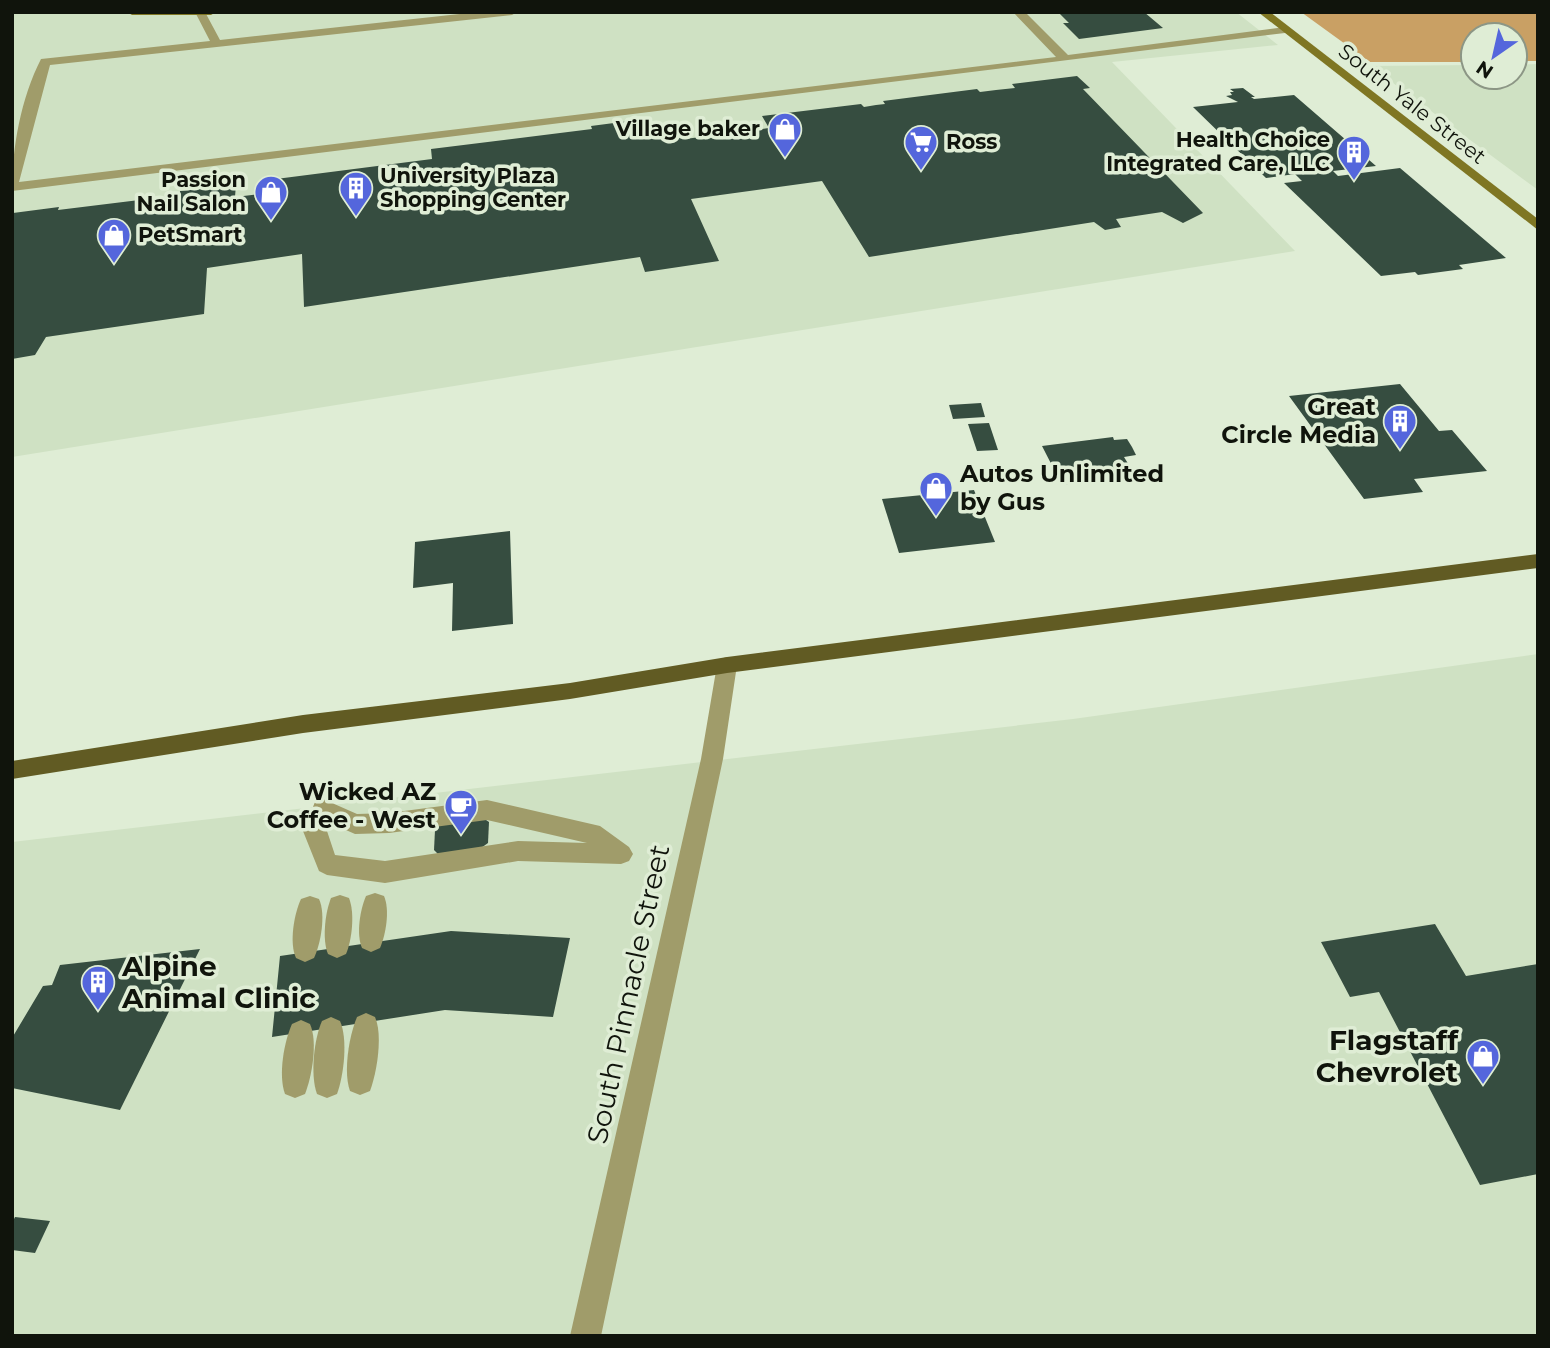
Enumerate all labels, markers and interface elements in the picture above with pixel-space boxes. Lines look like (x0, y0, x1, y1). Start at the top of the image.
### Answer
north arrow (1459, 21, 1529, 91)
street label: South Yale Street (1334, 38, 1491, 169)
text: N (1472, 56, 1498, 84)
shop icon: Village baker (766, 110, 804, 159)
place label: Village baker (615, 116, 760, 141)
supermarket icon: Ross (902, 123, 940, 172)
place label: Health Choice Integrated Care, LLC (1106, 127, 1330, 176)
place label: Ross (946, 129, 998, 154)
building icon: Health Choice Integrated Care, LLC (1335, 133, 1373, 182)
place label: University Plaza Shopping Center (380, 163, 566, 212)
place label: Passion Nail Salon (137, 167, 246, 216)
building icon: University Plaza Shopping Center (337, 169, 375, 218)
shop icon: Passion Nail Salon (252, 173, 290, 222)
shop icon: PetSmart (95, 216, 133, 265)
place label: PetSmart (138, 222, 242, 247)
place label: Great Circle Media (1221, 392, 1377, 449)
building icon: Great Circle Media (1381, 402, 1419, 451)
place label: Autos Unlimited by Gus (959, 459, 1164, 516)
shop icon: Autos Unlimited by Gus (917, 469, 955, 518)
place label: Wicked AZ Coffee - West (267, 777, 437, 834)
cafe icon: Wicked AZ Coffee - West (442, 787, 480, 836)
street label: South Pinnacle Street (580, 841, 676, 1147)
place label: Alpine Animal Clinic (121, 949, 316, 1015)
building icon: Alpine Animal Clinic (79, 963, 117, 1012)
place label: Flagstaff Chevrolet (1316, 1023, 1459, 1089)
shop icon: Flagstaff Chevrolet (1464, 1037, 1502, 1086)

